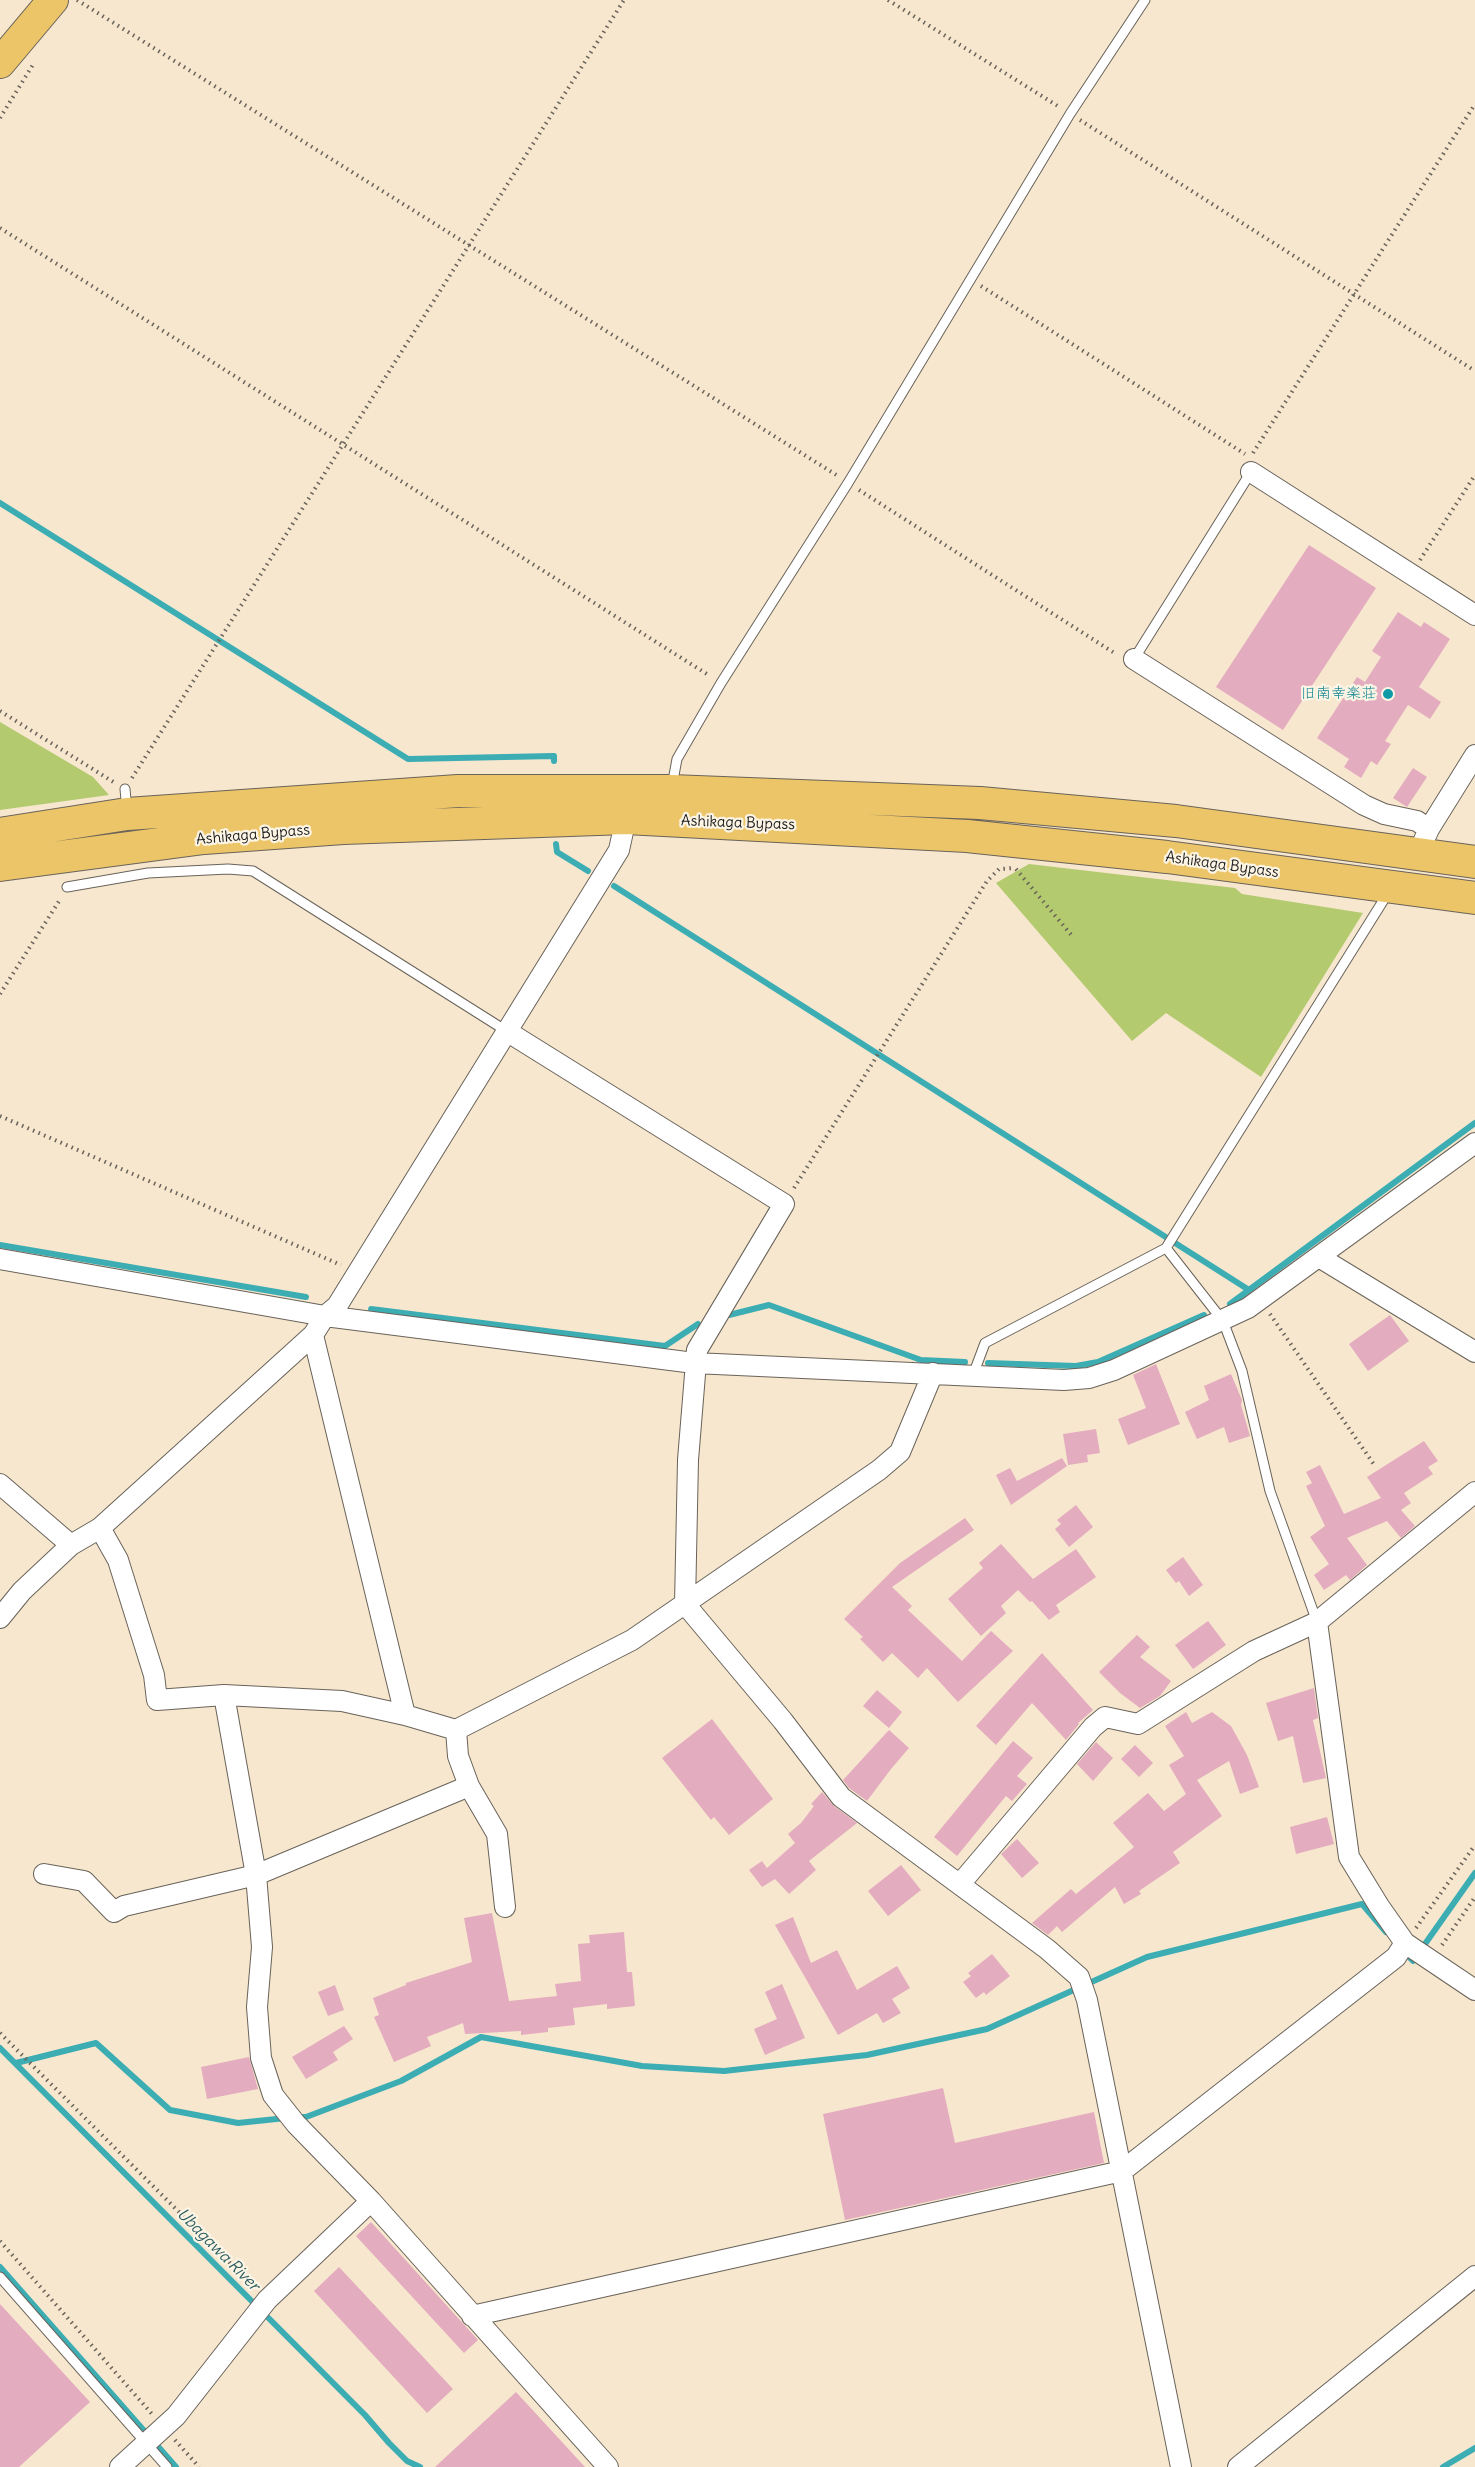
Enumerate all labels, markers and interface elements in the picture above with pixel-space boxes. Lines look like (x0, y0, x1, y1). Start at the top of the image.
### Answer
place label: 旧南幸楽荘 (1301, 685, 1376, 703)
marker: 旧南幸楽荘 (1381, 687, 1395, 701)
street label: Ashikaga Bypass (681, 812, 795, 834)
street label: Ashikaga Bypass (195, 821, 311, 849)
street label: Ashikaga Bypass (1164, 848, 1280, 882)
water label: Ubagawa River (173, 2205, 263, 2295)

